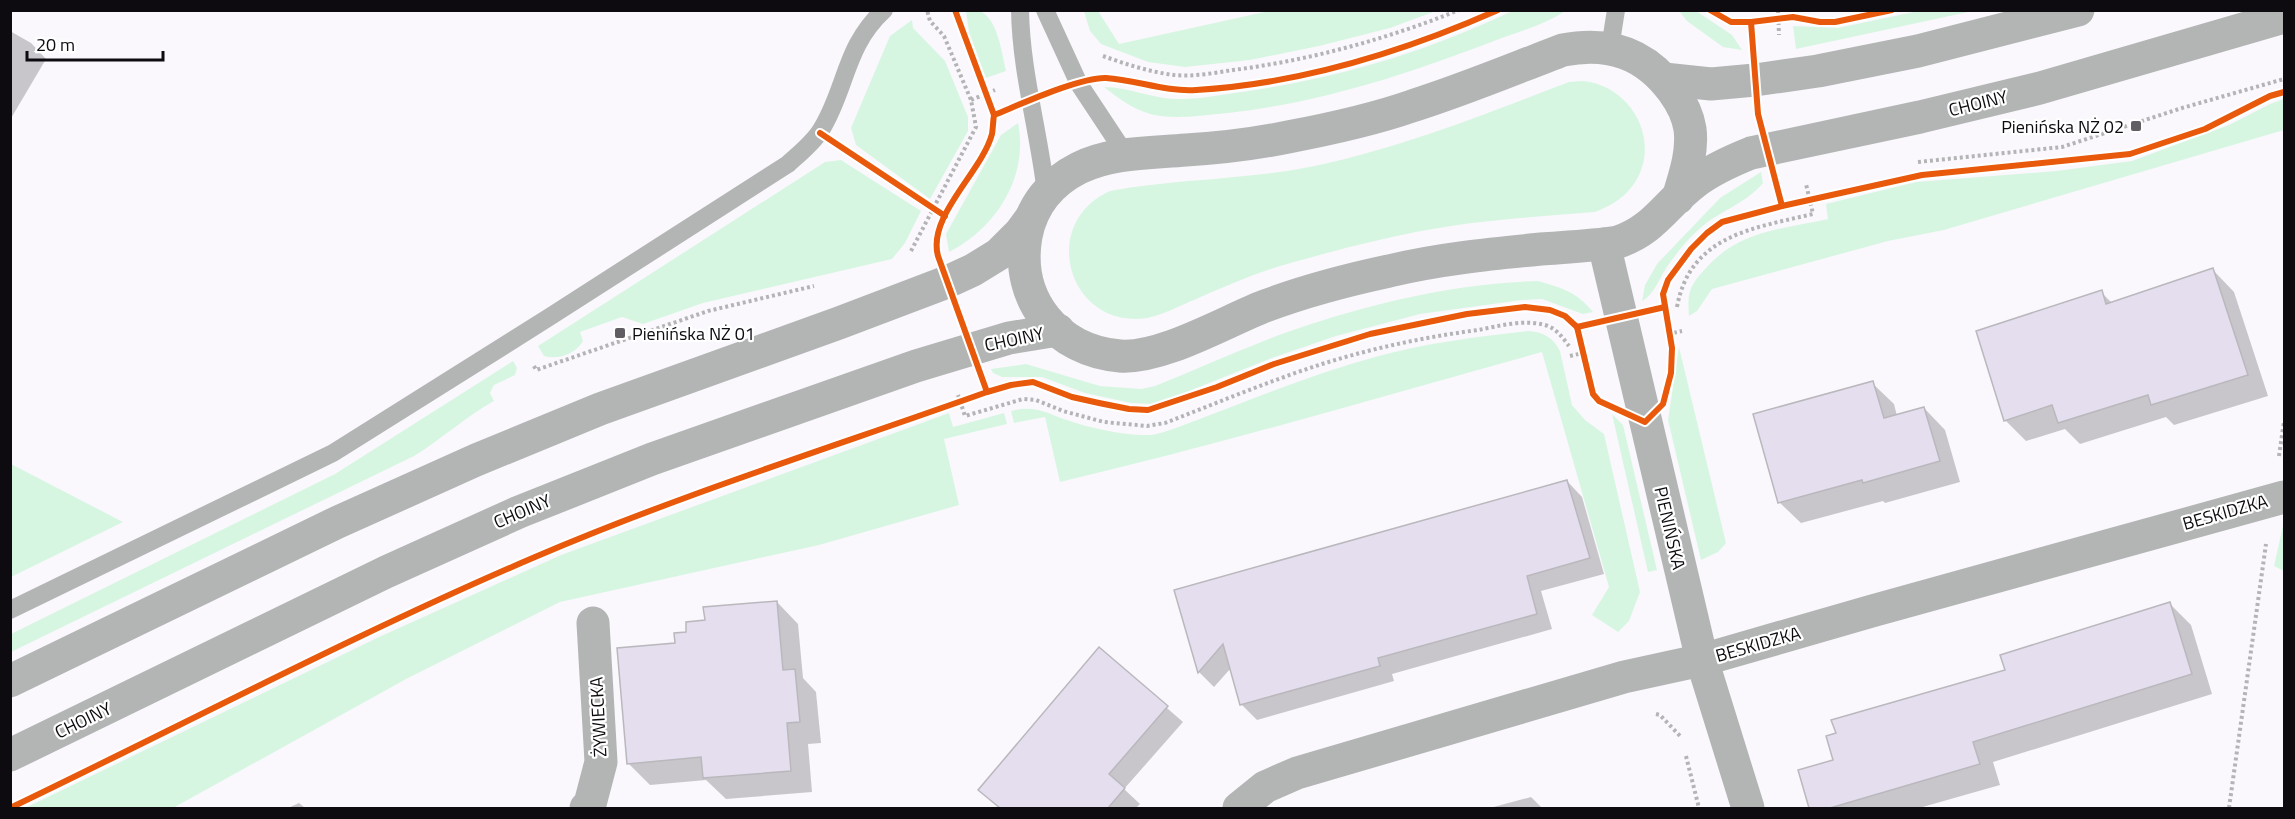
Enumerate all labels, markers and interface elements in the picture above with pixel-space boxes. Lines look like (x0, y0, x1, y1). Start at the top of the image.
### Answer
scale bar (27, 24, 164, 62)
text: 20 m (36, 31, 75, 58)
street label: CHOINY (1946, 83, 2011, 123)
place label: Pienińska NŻ 02 (2001, 113, 2124, 140)
marker: Pienińska NŻ 02 (2129, 119, 2143, 133)
street label: CHOINY (982, 319, 1047, 358)
place label: Pienińska NŻ 01 (632, 320, 755, 347)
marker: Pienińska NŻ 01 (613, 326, 627, 340)
street label: PIENIŃSKA (1647, 484, 1693, 572)
street label: CHOINY (489, 487, 555, 535)
street label: BESKIDZKA (2179, 487, 2271, 537)
street label: BESKIDZKA (1712, 619, 1804, 669)
street label: ŻYWIECKA (582, 676, 614, 758)
street label: CHOINY (50, 695, 116, 745)

